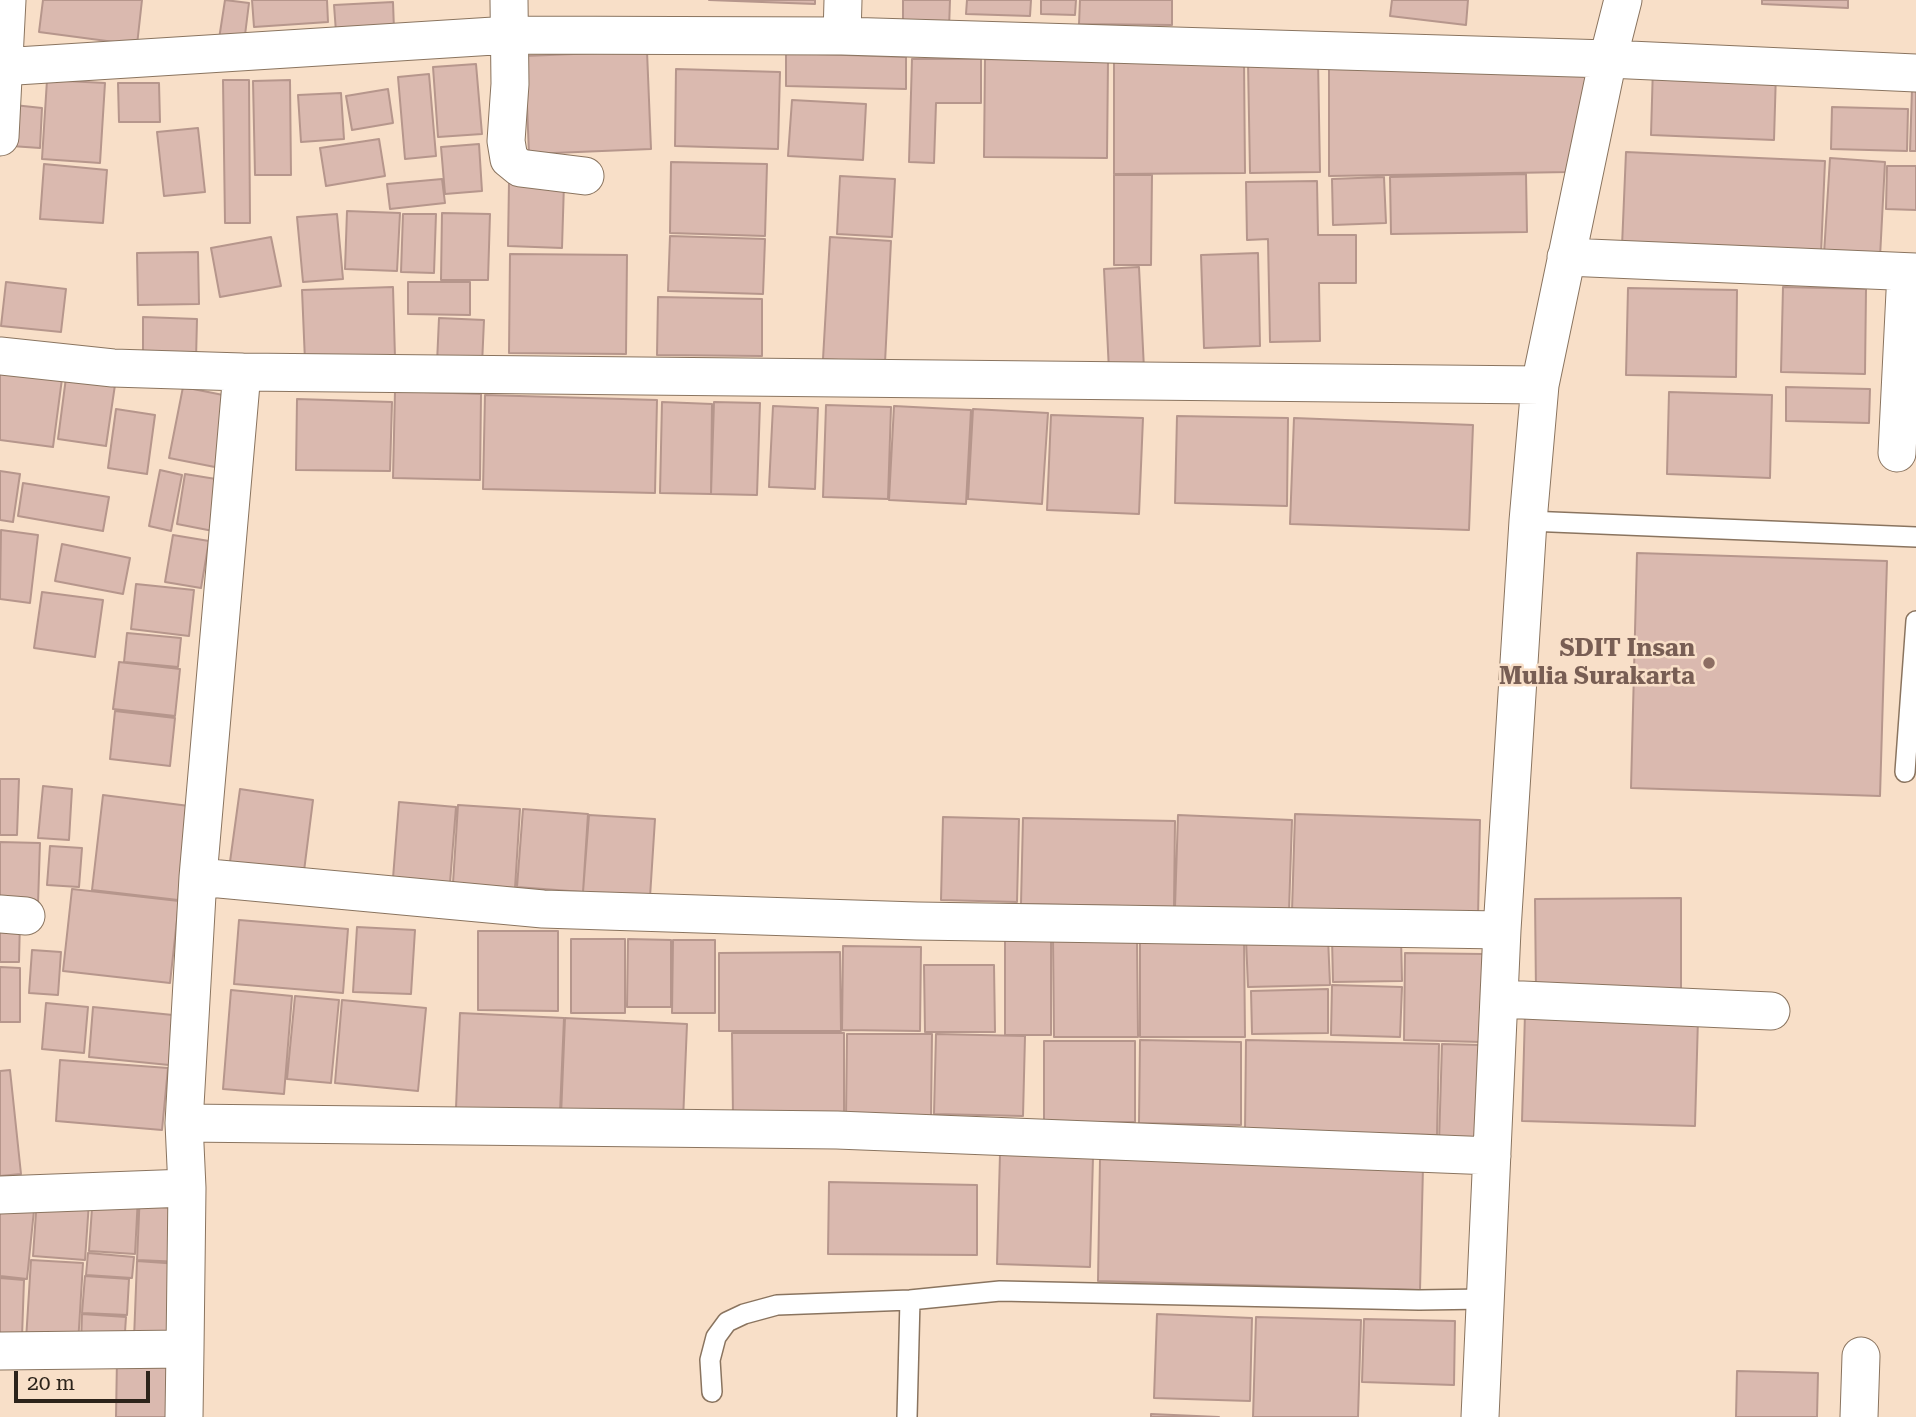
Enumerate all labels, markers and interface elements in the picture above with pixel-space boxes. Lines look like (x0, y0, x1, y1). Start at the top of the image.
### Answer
place label: SDIT Insan Mulia Surakarta (1499, 635, 1695, 691)
marker: SDIT Insan Mulia Surakarta (1701, 655, 1717, 671)
scale bar (18, 1358, 154, 1402)
text: 20 m (27, 1371, 75, 1395)

